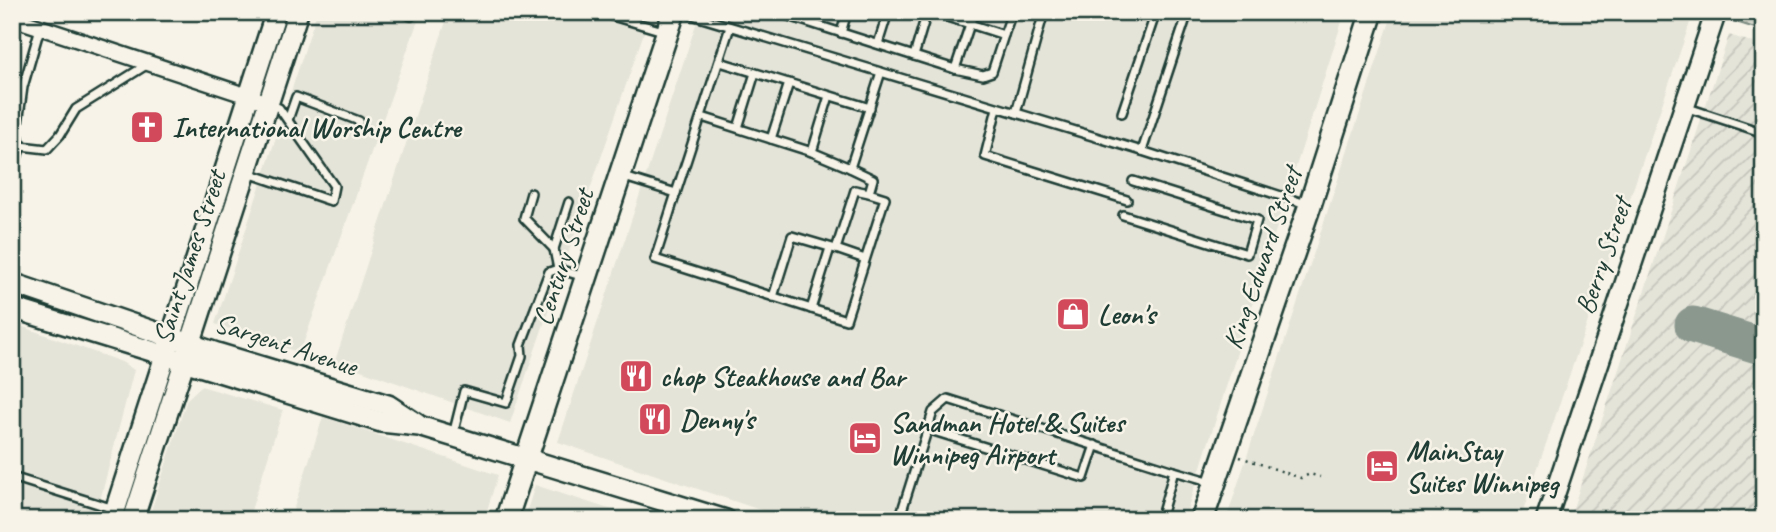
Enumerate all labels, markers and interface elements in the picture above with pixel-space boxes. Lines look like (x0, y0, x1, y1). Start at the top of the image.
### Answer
church icon: International Worship Centre (128, 108, 166, 146)
place label: International Worship Centre (172, 110, 463, 145)
street label: King Edward Street (1214, 159, 1311, 354)
street label: Saint James Street (144, 163, 234, 348)
street label: Century Street (525, 182, 602, 330)
street label: Berry Street (1567, 190, 1640, 319)
shop icon: Leon's (1054, 295, 1092, 333)
place label: Leon's (1098, 297, 1159, 332)
street label: Sargent Avenue (210, 305, 363, 384)
restaurant icon: chop Steakhouse and Bar (617, 357, 655, 395)
place label: chop Steakhouse and Bar (660, 359, 908, 394)
restaurant icon: Denny's (636, 400, 674, 438)
place label: Denny's (680, 402, 758, 437)
place label: Sandman Hotel & Suites Winnipeg Airport (890, 405, 1127, 472)
hotel icon: Sandman Hotel & Suites Winnipeg Airport (846, 419, 884, 457)
place label: MainStay Suites Winnipeg (1406, 433, 1561, 500)
hotel icon: MainStay Suites Winnipeg (1363, 447, 1401, 485)

